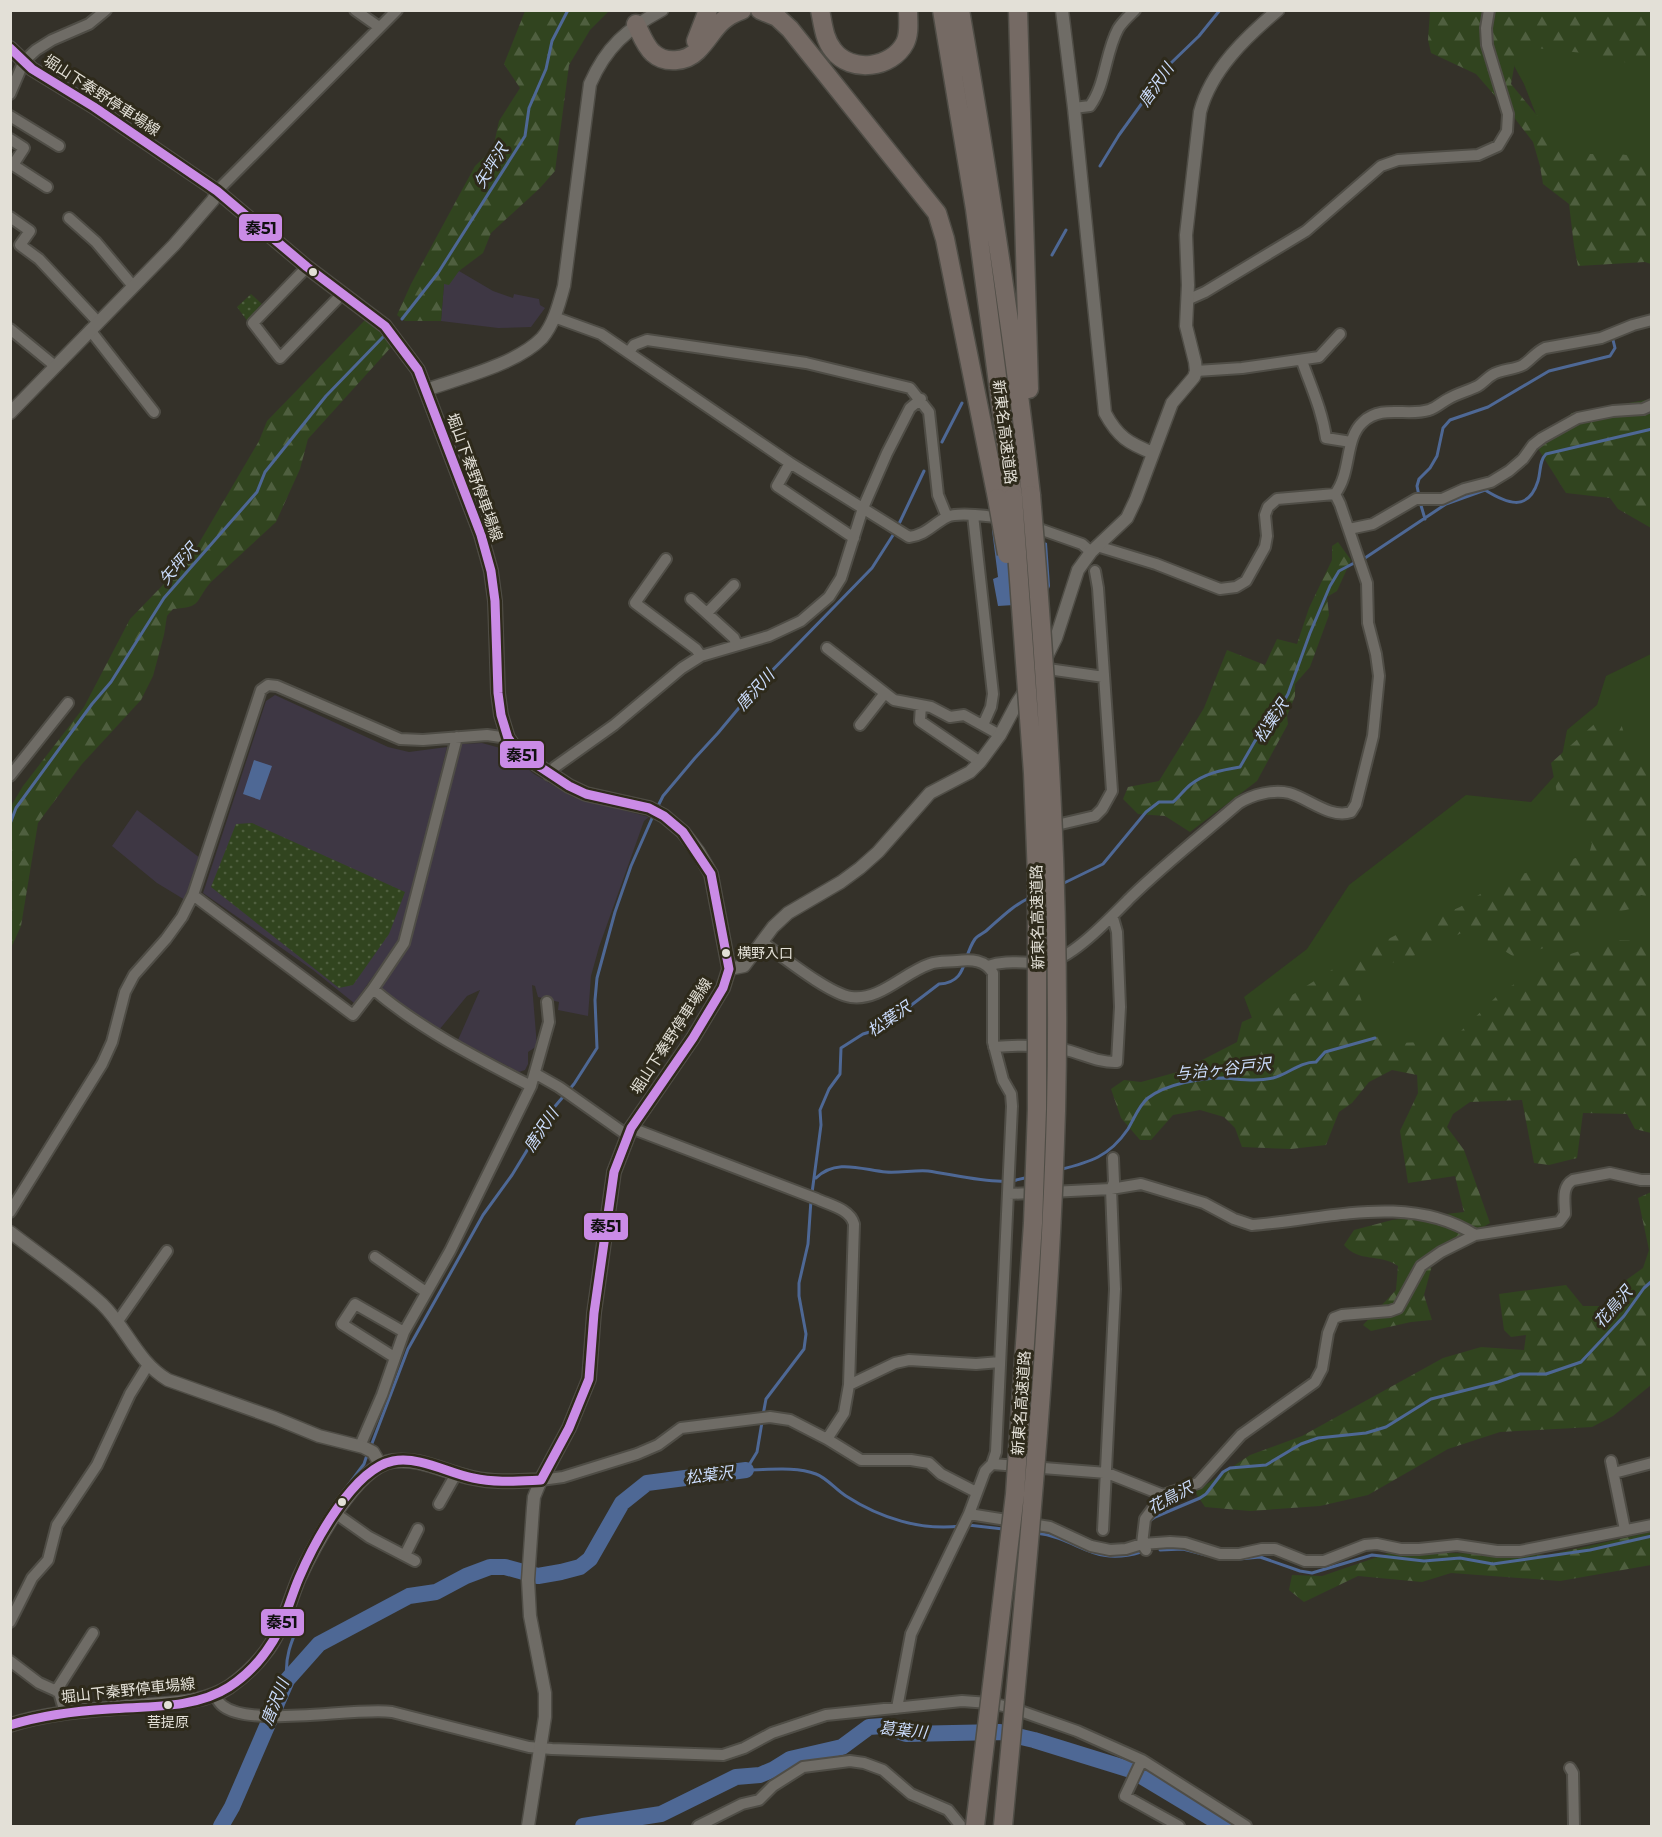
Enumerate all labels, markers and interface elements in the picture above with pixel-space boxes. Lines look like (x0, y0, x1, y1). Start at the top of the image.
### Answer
street label: 堀山下秦野停車場線 (40, 50, 164, 140)
water label: 唐沢川 (1134, 58, 1179, 110)
water label: 矢坪沢 (470, 139, 513, 191)
line badge: 秦51 (238, 213, 283, 242)
text: 秦51 (245, 219, 277, 238)
unlabelled marker (307, 266, 319, 278)
street label: 新東名高速道路 (989, 379, 1021, 485)
street label: 堀山下秦野停車場線 (443, 410, 507, 544)
water label: 矢坪沢 (155, 538, 202, 588)
water label: 唐沢川 (732, 664, 779, 714)
water label: 松葉沢 (1250, 694, 1293, 746)
line badge: 秦51 (499, 740, 545, 769)
text: 秦51 (506, 746, 538, 765)
street label: 新東名高速道路 (1027, 864, 1047, 970)
place label: 横野入口 (737, 944, 793, 962)
marker: 横野入口 (720, 947, 732, 959)
street label: 堀山下秦野停車場線 (626, 974, 716, 1098)
water label: 松葉沢 (864, 997, 916, 1040)
water label: 与治ヶ谷戸沢 (1174, 1054, 1274, 1083)
water label: 唐沢川 (520, 1103, 563, 1155)
line badge: 秦51 (583, 1212, 629, 1241)
text: 秦51 (590, 1217, 622, 1236)
water label: 花鳥沢 (1590, 1281, 1637, 1331)
street label: 新東名高速道路 (1008, 1350, 1034, 1456)
water label: 松葉沢 (684, 1462, 736, 1487)
water label: 花鳥沢 (1144, 1477, 1197, 1518)
unlabelled marker (336, 1496, 348, 1508)
line badge: 秦51 (260, 1608, 305, 1637)
text: 秦51 (266, 1613, 298, 1632)
street label: 堀山下秦野停車場線 (60, 1673, 196, 1707)
water label: 唐沢川 (257, 1674, 294, 1728)
marker: 菩提原 (162, 1699, 174, 1711)
place label: 菩提原 (147, 1713, 189, 1731)
water label: 葛葉川 (878, 1718, 930, 1742)

